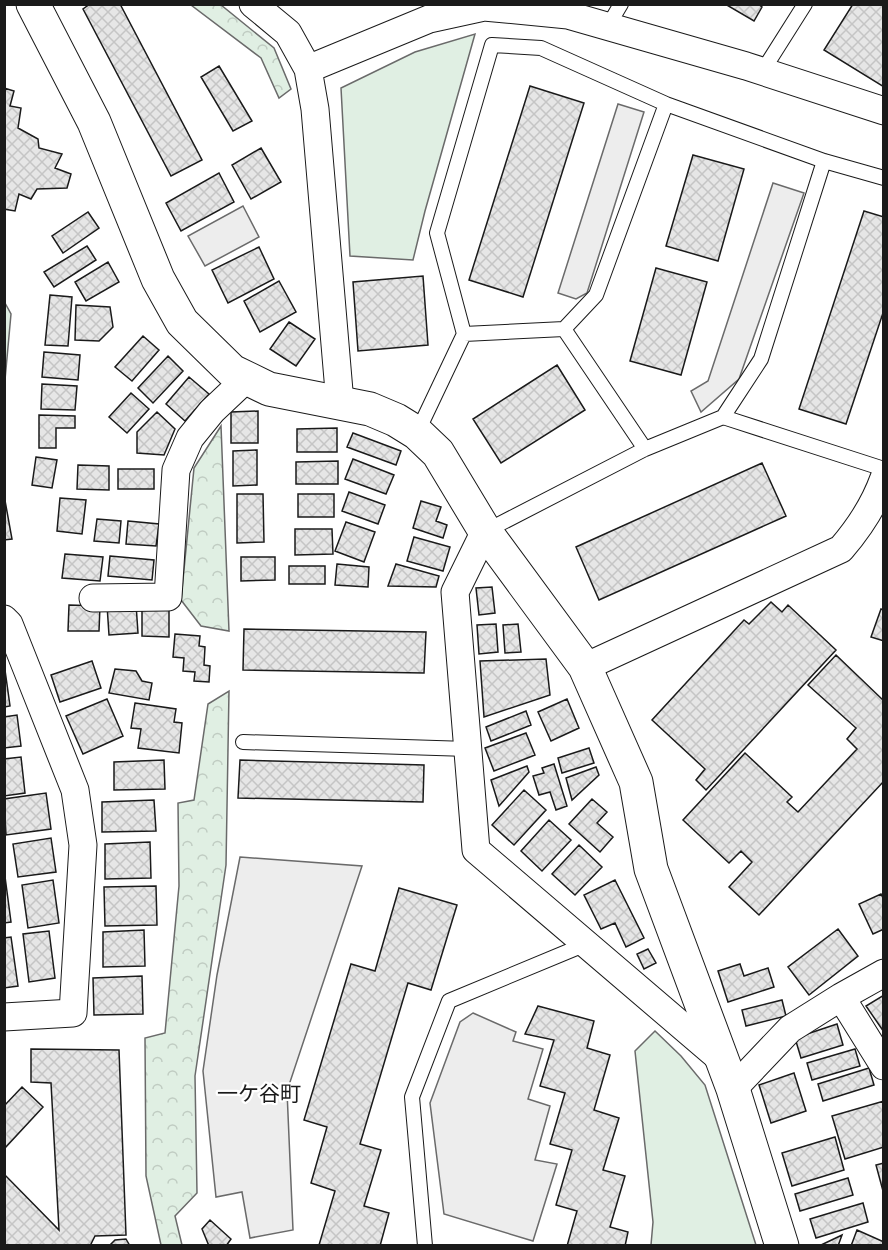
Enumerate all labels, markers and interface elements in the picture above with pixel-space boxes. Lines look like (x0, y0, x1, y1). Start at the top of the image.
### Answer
district label: 一ケ谷町 (217, 1079, 301, 1109)

